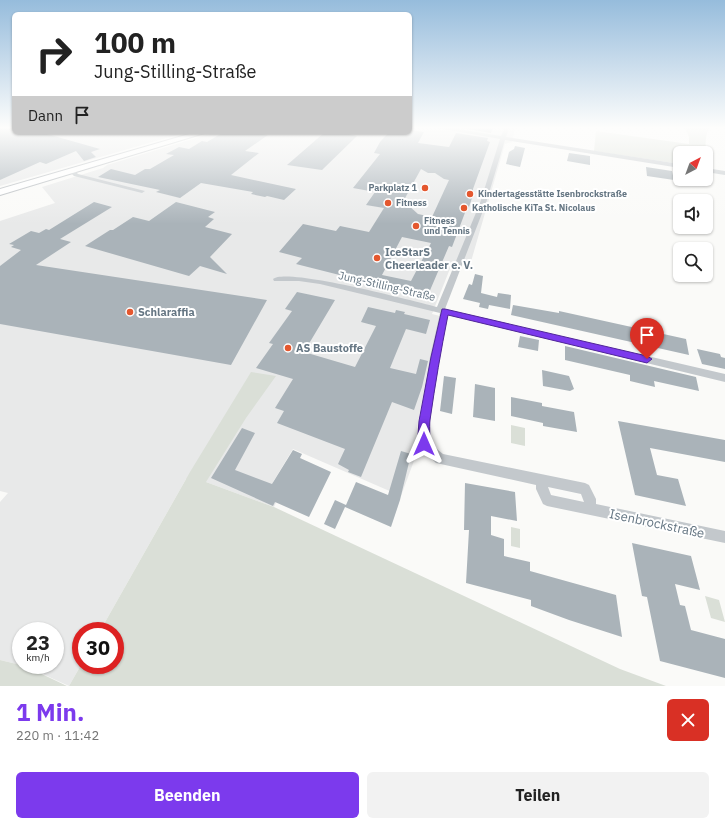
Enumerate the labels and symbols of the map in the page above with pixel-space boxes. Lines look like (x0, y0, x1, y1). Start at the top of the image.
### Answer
north arrow (673, 146, 713, 186)
place label: Parkplatz 1 (368, 182, 418, 193)
marker: Parkplatz 1 (420, 183, 430, 193)
place label: Kindertagesstätte Isenbrockstraße (478, 188, 627, 199)
marker: Kindertagesstätte Isenbrockstraße (465, 189, 475, 199)
place label: Fitness (396, 197, 427, 208)
marker: Fitness (383, 198, 393, 208)
place label: Katholische KiTa St. Nicolaus (472, 202, 596, 213)
marker: Katholische KiTa St. Nicolaus (459, 203, 469, 213)
place label: Fitness und Tennis (424, 215, 470, 236)
marker: Fitness und Tennis (411, 221, 421, 231)
place label: IceStarS Cheerleader e. V. (385, 245, 473, 272)
marker: IceStarS Cheerleader e. V. (372, 253, 382, 263)
street label: Jung-Stilling-Straße (337, 268, 437, 304)
place label: Schlaraffia (138, 305, 195, 319)
marker: Schlaraffia (125, 307, 135, 317)
pin (630, 318, 664, 359)
place label: AS Baustoffe (296, 341, 363, 355)
marker: AS Baustoffe (283, 343, 293, 353)
position arrow (403, 423, 445, 465)
street label: Isenbrockstraße (608, 505, 706, 542)
speed limit sign: 30 (72, 622, 124, 674)

